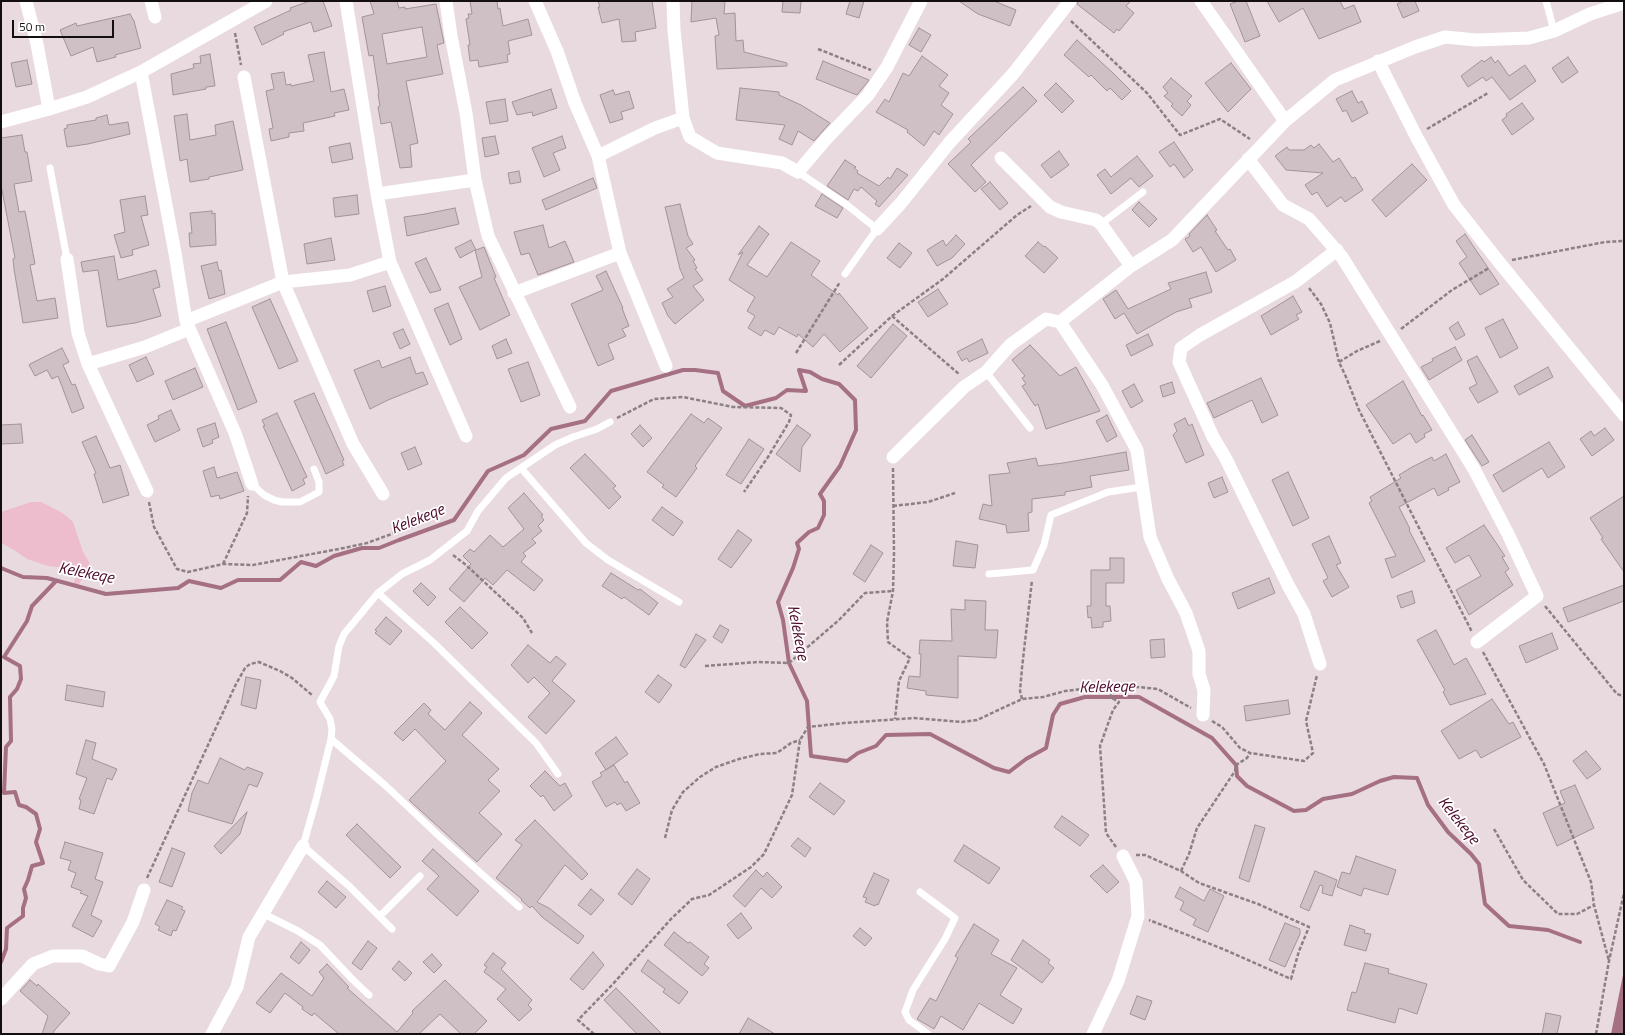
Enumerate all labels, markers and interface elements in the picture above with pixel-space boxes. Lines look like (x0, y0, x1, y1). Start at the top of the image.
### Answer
scale bar (14, 12, 116, 38)
text: 50 m (19, 17, 45, 36)
water label: Kelekeqe (389, 501, 447, 539)
water label: Kelekeqe (57, 559, 115, 589)
water label: Kelekeqe (782, 604, 812, 662)
water label: Kelekeqe (1079, 678, 1135, 698)
water label: Kelekeqe (1433, 793, 1483, 849)

